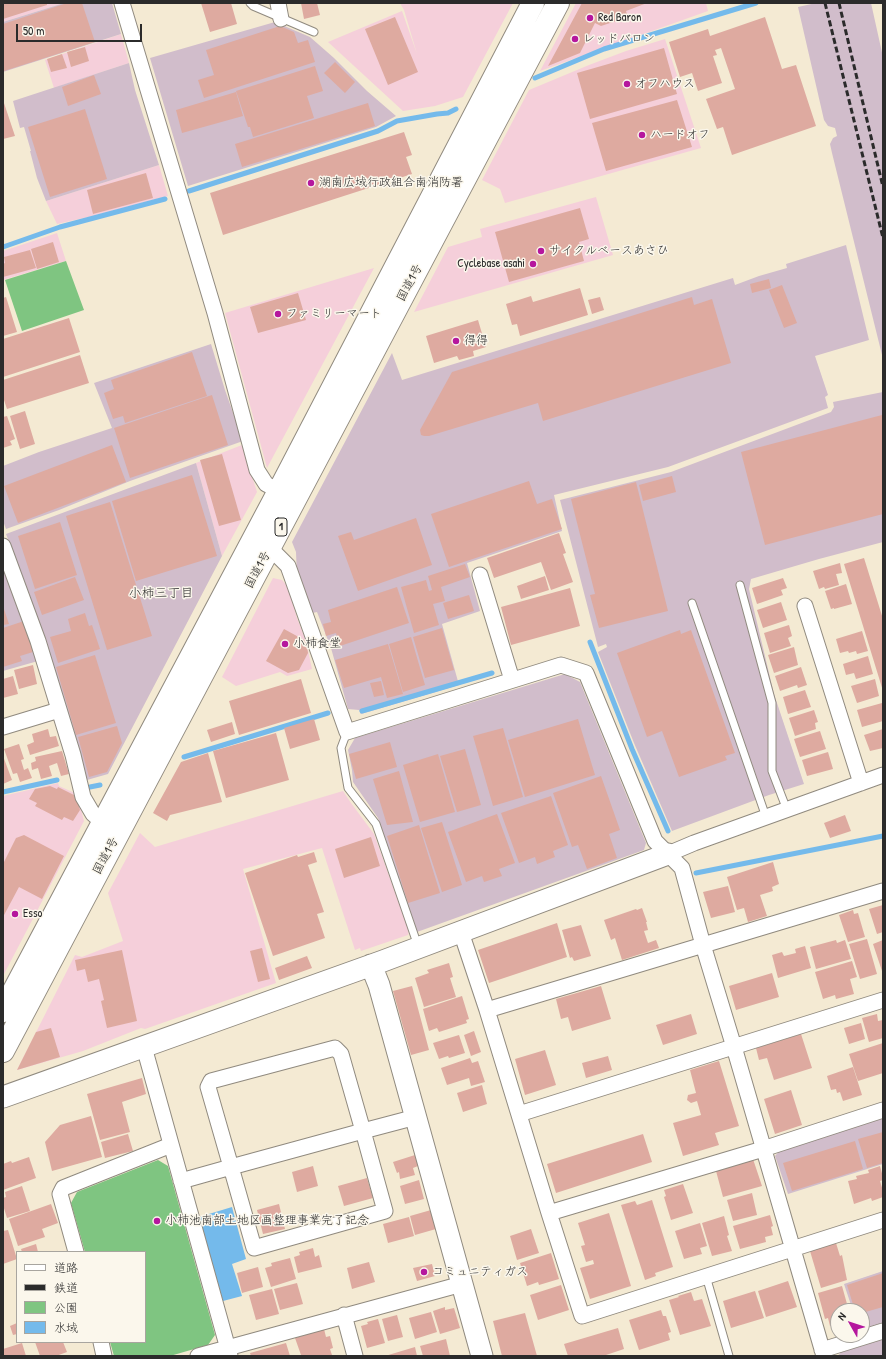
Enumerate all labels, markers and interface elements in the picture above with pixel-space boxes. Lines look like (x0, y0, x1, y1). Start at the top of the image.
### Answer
place label: Red Baron (598, 11, 641, 25)
marker: Red Baron (585, 13, 595, 23)
scale bar (18, 16, 144, 42)
text: 50 m (23, 22, 44, 39)
place label: レッドバロン (583, 32, 655, 46)
marker: レッドバロン (570, 34, 580, 44)
place label: オフハウス (635, 77, 695, 91)
marker: オフハウス (622, 79, 632, 89)
place label: ハードオフ (650, 128, 710, 142)
marker: ハードオフ (637, 130, 647, 140)
place label: 湖南広域行政組合南消防署 (319, 176, 463, 190)
marker: 湖南広域行政組合南消防署 (306, 178, 316, 188)
place label: サイクルベースあさひ (549, 244, 669, 258)
marker: サイクルベースあさひ (536, 246, 546, 256)
place label: Cyclebase asahi (457, 257, 525, 271)
marker: Cyclebase asahi (528, 259, 538, 269)
street label: 国道1号 (394, 262, 426, 304)
place label: ファミリーマート (286, 307, 382, 321)
marker: ファミリーマート (273, 309, 283, 319)
place label: 得得 (464, 334, 488, 348)
marker: 得得 (451, 336, 461, 346)
road number: 1 (275, 518, 287, 536)
street label: 国道1号 (242, 549, 274, 591)
district label: 小柿三丁目 (129, 586, 193, 602)
place label: 小柿食堂 (293, 637, 341, 651)
marker: 小柿食堂 (280, 639, 290, 649)
street label: 国道1号 (90, 835, 122, 877)
place label: Esso (23, 907, 42, 921)
marker: Esso (10, 909, 20, 919)
place label: 小柿池南部土地区画整理事業完了記念 (165, 1214, 369, 1228)
marker: 小柿池南部土地区画整理事業完了記念 (152, 1216, 162, 1226)
legend (16, 1251, 146, 1343)
text: 道路 (54, 1259, 78, 1276)
place label: コミュニティガス (432, 1265, 528, 1279)
marker: コミュニティガス (419, 1267, 429, 1277)
text: 鉄道 (54, 1279, 78, 1296)
text: 公園 (54, 1299, 78, 1316)
north arrow (830, 1303, 870, 1343)
text: N (834, 1309, 849, 1323)
text: 水域 (54, 1319, 78, 1336)

